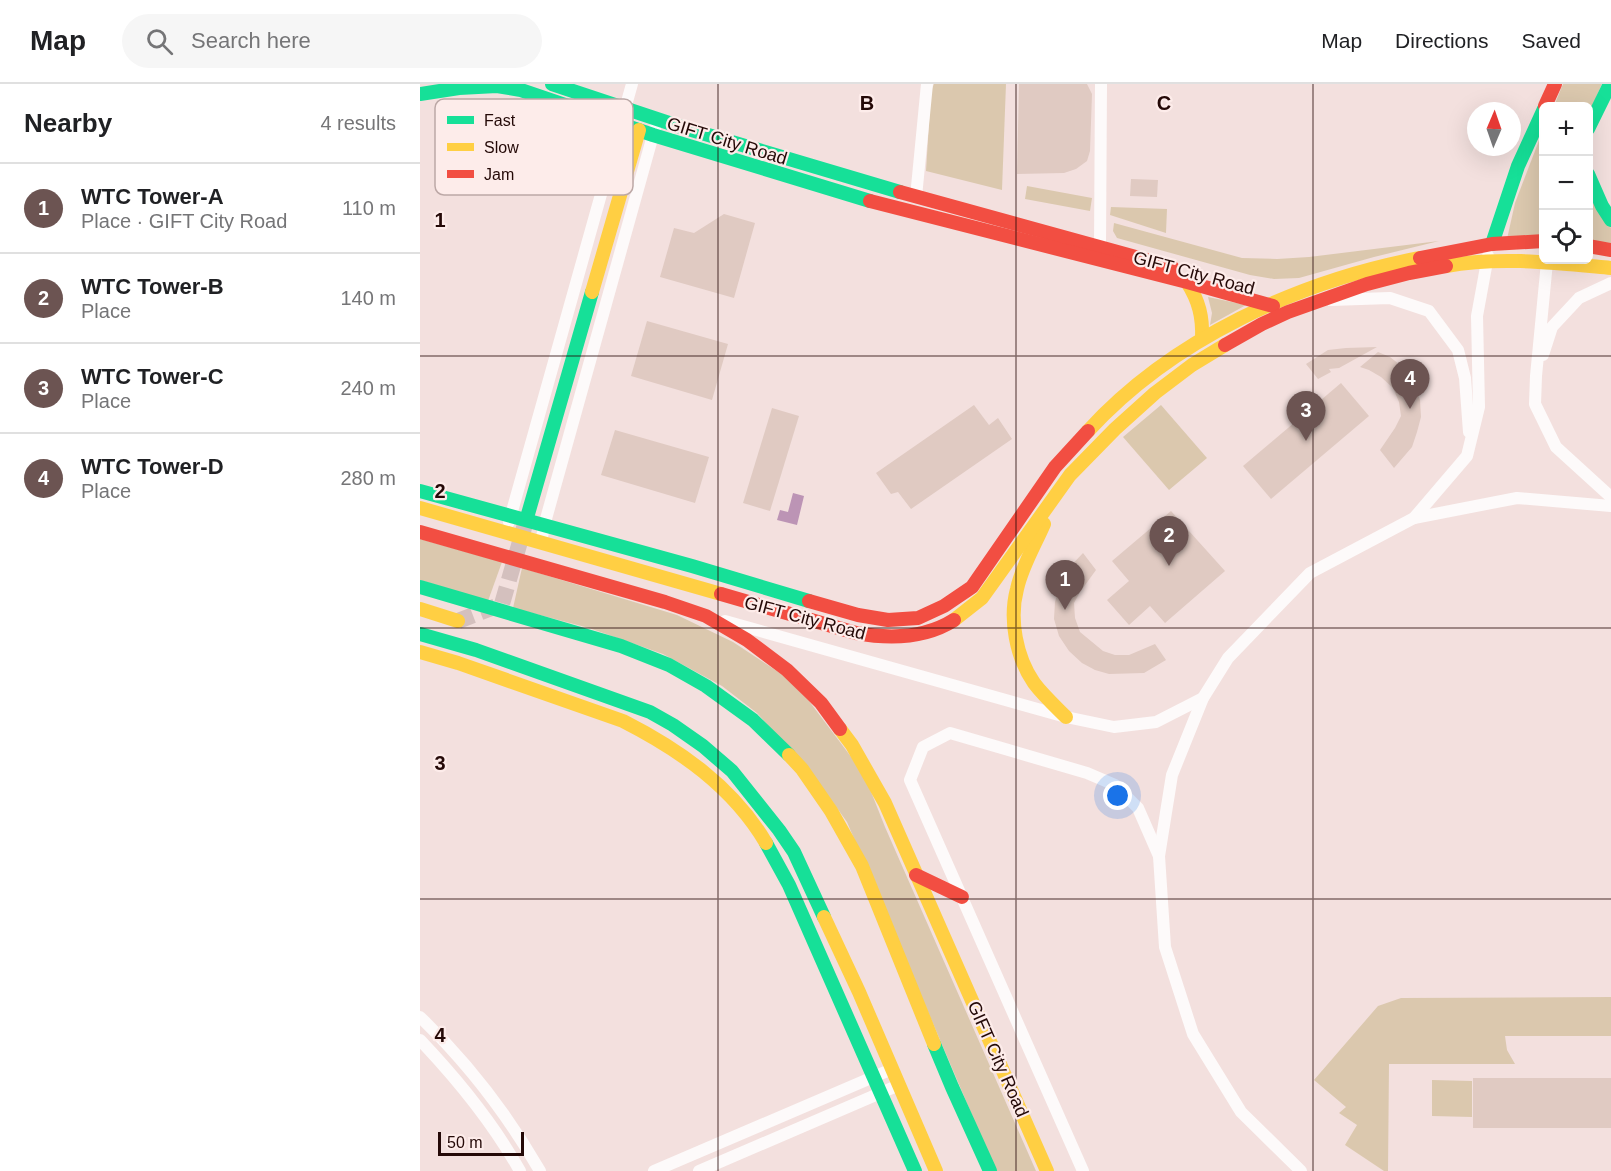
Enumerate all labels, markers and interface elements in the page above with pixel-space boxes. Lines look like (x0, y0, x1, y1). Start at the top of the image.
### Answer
search box (122, 14, 542, 68)
text: Map (30, 25, 86, 56)
icon: search (143, 25, 176, 58)
text: Search here (191, 28, 311, 53)
text: Map (1321, 29, 1362, 52)
text: Directions (1395, 29, 1488, 52)
text: Saved (1521, 29, 1581, 52)
text: B (860, 92, 874, 114)
text: C (1157, 92, 1171, 114)
legend (435, 99, 633, 195)
north arrow (1467, 102, 1521, 156)
map controls (1539, 102, 1593, 264)
button: + (1539, 102, 1593, 156)
text: Nearby (24, 108, 112, 138)
text: 4 results (320, 112, 396, 134)
text: Fast (484, 112, 516, 129)
street label: GIFT City Road (664, 113, 790, 169)
text: Slow (484, 139, 519, 156)
button: − (1539, 156, 1593, 210)
text: Jam (484, 166, 514, 183)
text: WTC Tower-A (81, 184, 224, 209)
text: 1 (38, 197, 49, 219)
text: 110 m (342, 197, 396, 219)
text: 1 (434, 209, 446, 231)
text: Place · GIFT City Road (81, 210, 287, 232)
button: locate (1539, 210, 1593, 264)
street label: GIFT City Road (1131, 247, 1257, 299)
text: WTC Tower-B (81, 274, 224, 299)
text: 2 (38, 287, 49, 309)
text: 140 m (340, 287, 396, 309)
text: Place (81, 300, 131, 322)
pin: 4 (1390, 360, 1430, 409)
text: WTC Tower-C (81, 364, 224, 389)
text: 3 (38, 377, 49, 399)
text: 240 m (340, 377, 396, 399)
text: Place (81, 390, 131, 412)
pin: 3 (1286, 392, 1326, 441)
text: WTC Tower-D (81, 454, 224, 479)
text: 4 (38, 467, 49, 489)
text: 280 m (340, 467, 396, 489)
text: Place (81, 480, 131, 502)
text: 2 (434, 480, 446, 502)
pin: 2 (1150, 516, 1188, 566)
pin: 1 (1046, 560, 1084, 610)
street label: GIFT City Road (742, 592, 868, 644)
text: 3 (434, 752, 446, 774)
your location (1103, 781, 1132, 810)
street label: GIFT City Road (964, 998, 1032, 1120)
text: 4 (434, 1024, 446, 1046)
scale bar (438, 1129, 524, 1156)
text: 50 m (447, 1134, 483, 1151)

